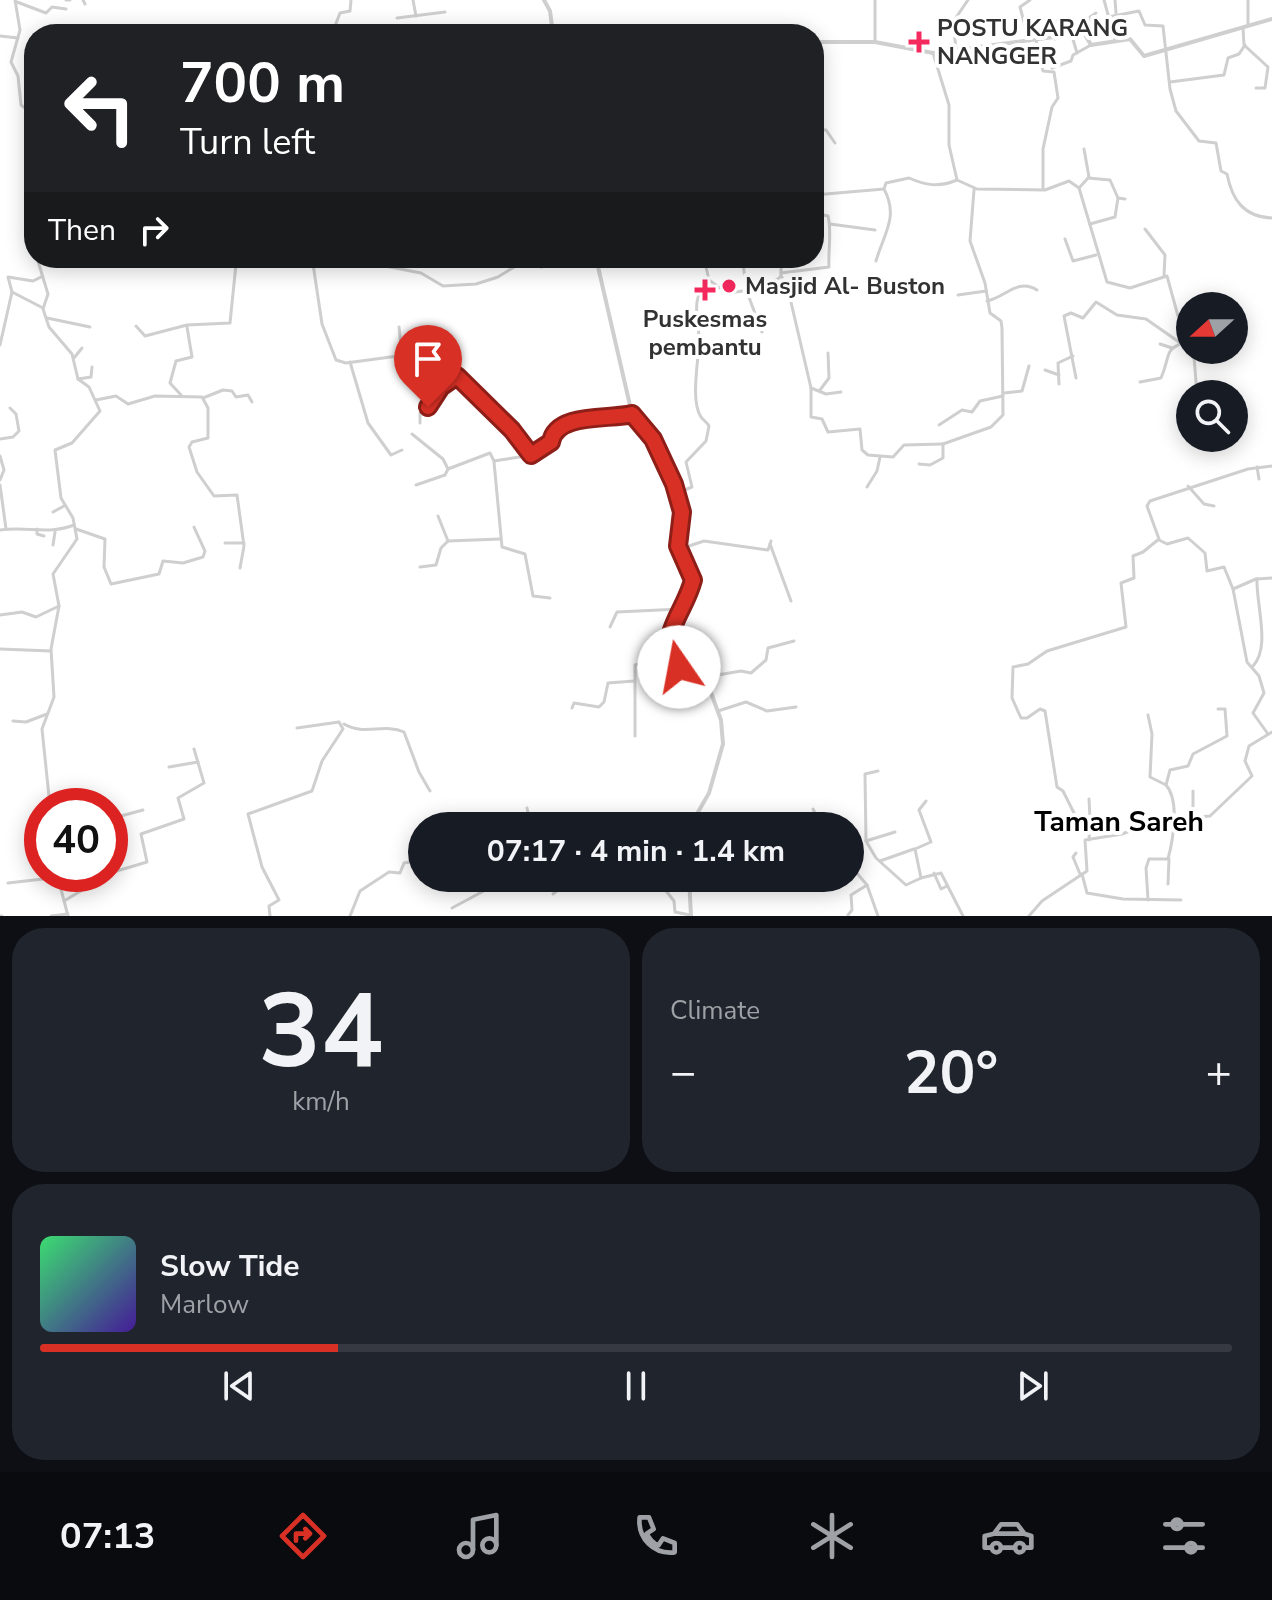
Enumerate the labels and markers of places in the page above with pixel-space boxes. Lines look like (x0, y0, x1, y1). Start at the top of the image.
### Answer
place label: POSTU KARANG NANGGER (937, 12, 1128, 72)
marker: POSTU KARANG NANGGER (908, 31, 930, 53)
place label: Masjid Al- Buston (745, 270, 945, 302)
marker: Masjid Al- Buston (720, 277, 738, 295)
marker: Puskesmas pembantu (694, 279, 716, 301)
place label: Puskesmas pembantu (643, 303, 767, 363)
pin (394, 325, 462, 407)

